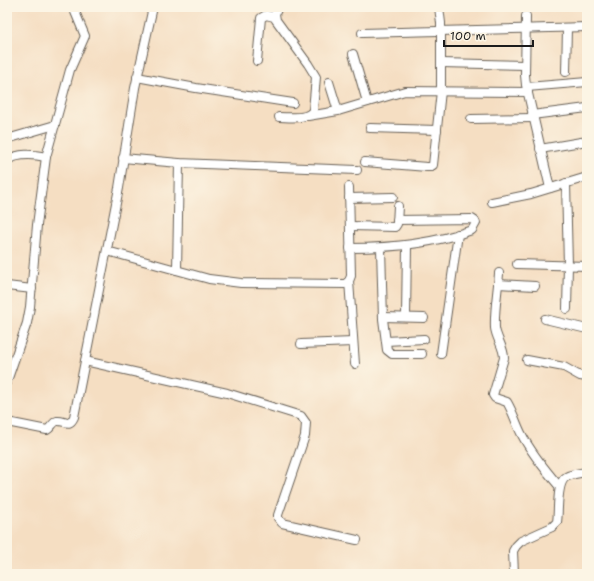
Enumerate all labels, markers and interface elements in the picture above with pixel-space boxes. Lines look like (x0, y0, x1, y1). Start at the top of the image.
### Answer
scale bar (444, 22, 533, 48)
text: 100 m (450, 28, 486, 44)

